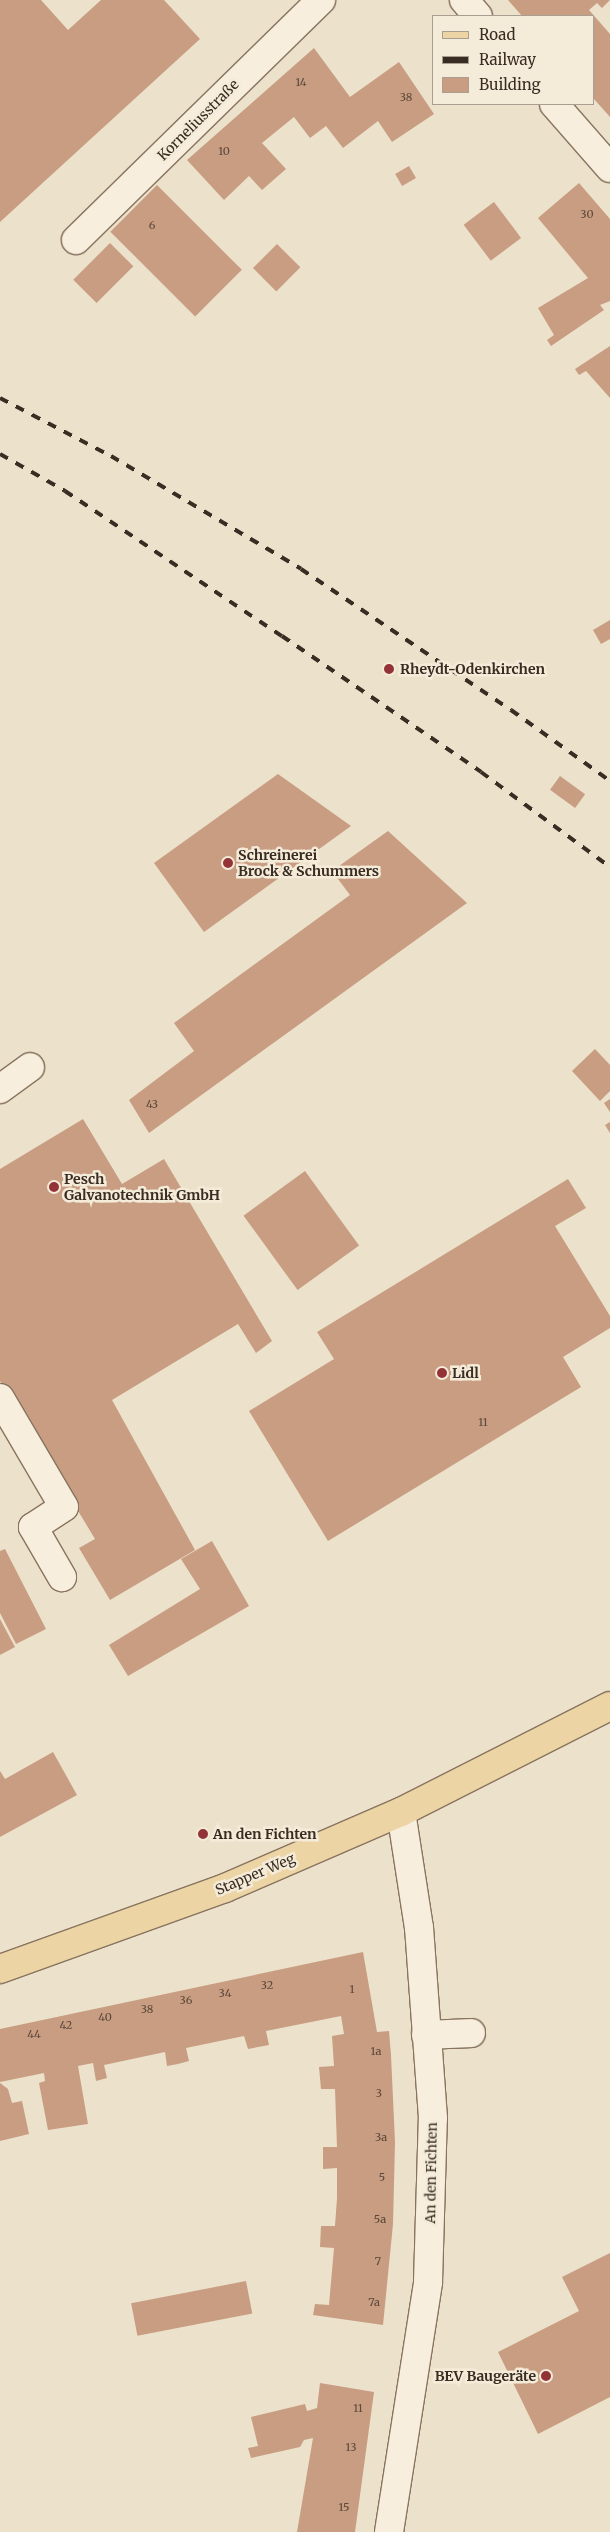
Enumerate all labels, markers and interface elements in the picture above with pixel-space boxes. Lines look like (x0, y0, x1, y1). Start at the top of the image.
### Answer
legend (432, 15, 595, 105)
text: Road (479, 25, 515, 44)
text: Railway (479, 50, 536, 69)
house number: 14 (295, 75, 307, 89)
text: Building (479, 75, 541, 94)
street label: Korneliusstraße (154, 76, 242, 164)
house number: 38 (400, 90, 412, 104)
house number: 10 (218, 144, 230, 158)
house number: 30 (580, 207, 594, 221)
house number: 6 (149, 218, 155, 232)
place label: Rheydt-Odenkirchen (400, 661, 545, 677)
marker: Rheydt-Odenkirchen (382, 662, 396, 676)
place label: Schreinerei Brock & Schummers (238, 847, 379, 880)
marker: Schreinerei Brock & Schummers (222, 857, 234, 869)
house number: 43 (146, 1097, 158, 1111)
place label: Pesch Galvanotechnik GmbH (64, 1171, 220, 1204)
marker: Pesch Galvanotechnik GmbH (48, 1181, 60, 1193)
place label: Lidl (452, 1365, 479, 1381)
marker: Lidl (436, 1367, 448, 1379)
house number: 11 (478, 1415, 488, 1429)
place label: An den Fichten (213, 1826, 317, 1842)
marker: An den Fichten (197, 1828, 209, 1840)
street label: Stapper Weg (213, 1850, 297, 1898)
house number: 32 (261, 1978, 273, 1992)
house number: 1 (350, 1982, 354, 1996)
house number: 34 (219, 1986, 231, 2000)
house number: 36 (180, 1993, 192, 2007)
house number: 38 (141, 2002, 153, 2016)
house number: 40 (98, 2010, 112, 2024)
house number: 42 (60, 2018, 72, 2032)
house number: 44 (27, 2027, 41, 2041)
house number: 1a (371, 2044, 381, 2058)
house number: 3 (376, 2086, 382, 2100)
street label: An den Fichten (422, 2122, 440, 2224)
house number: 3a (375, 2130, 387, 2144)
house number: 5 (379, 2170, 385, 2184)
house number: 5a (374, 2212, 386, 2226)
house number: 7 (375, 2254, 381, 2268)
house number: 7a (368, 2295, 380, 2309)
place label: BEV Baugeräte (435, 2368, 536, 2384)
marker: BEV Baugeräte (540, 2370, 552, 2382)
house number: 11 (353, 2401, 363, 2415)
house number: 13 (346, 2440, 356, 2454)
house number: 15 (338, 2500, 350, 2514)

